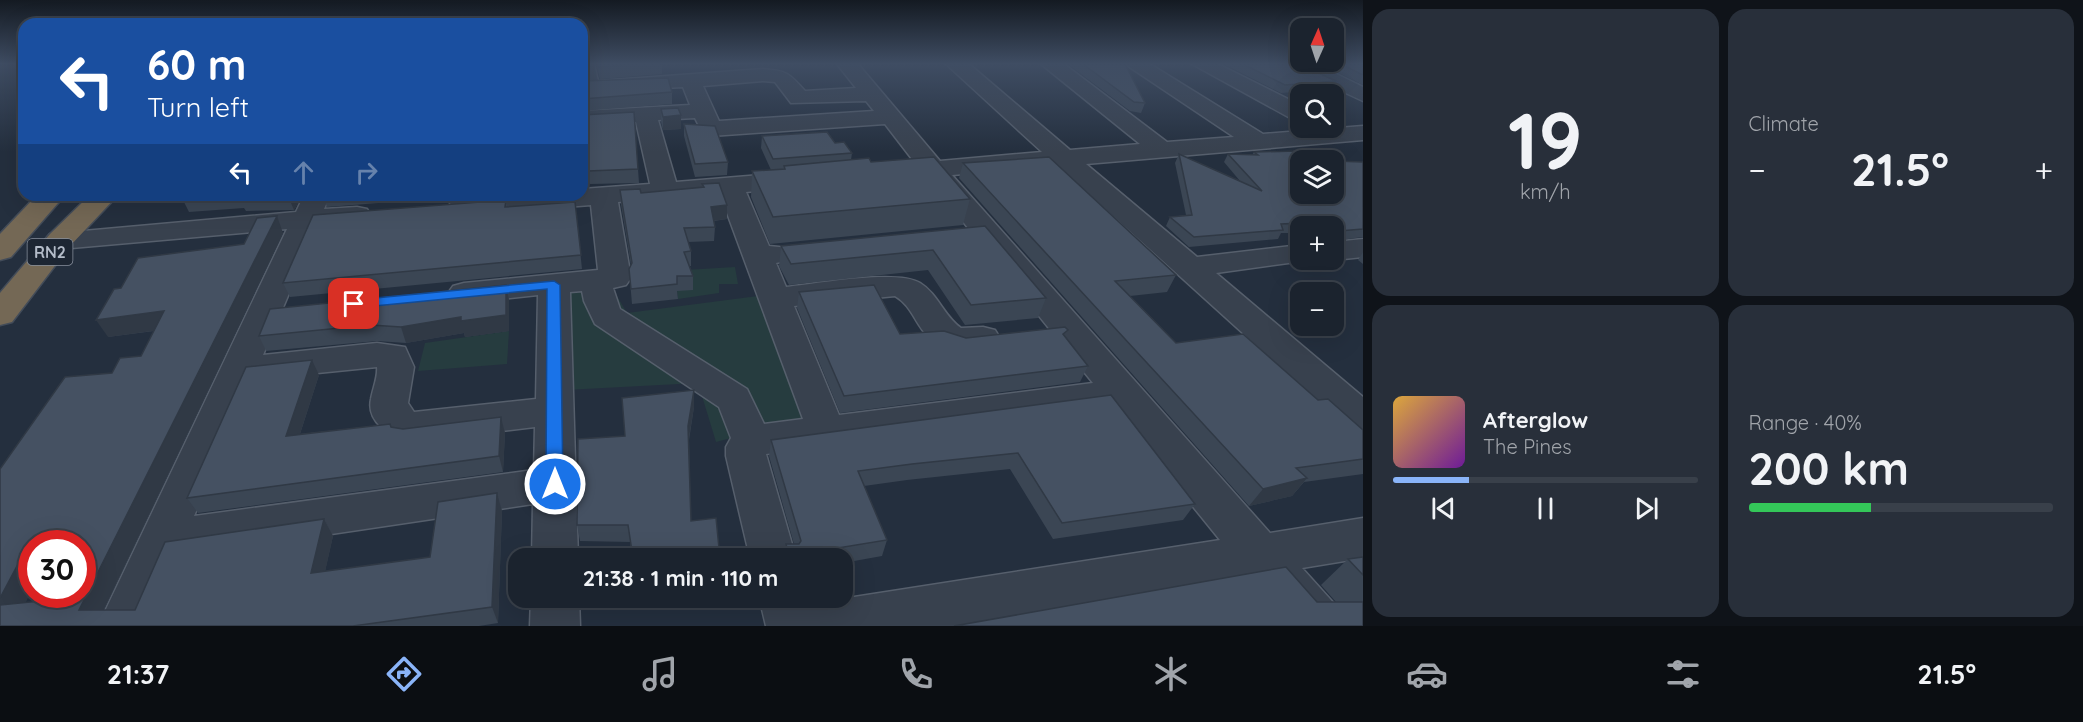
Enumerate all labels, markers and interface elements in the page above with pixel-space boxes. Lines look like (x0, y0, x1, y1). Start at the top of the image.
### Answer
north arrow (1290, 18, 1344, 72)
map controls (1290, 18, 1344, 336)
text: 60 m (147, 38, 247, 91)
icon: left (48, 42, 126, 120)
button: search (1290, 84, 1344, 138)
text: Turn left (147, 90, 249, 124)
text: 19 (1508, 91, 1583, 189)
text: Climate (1749, 111, 1819, 136)
text: 21.5° (1851, 141, 1949, 197)
text: − (1749, 149, 1766, 190)
text: + (2034, 149, 2053, 190)
button: layers (1290, 150, 1344, 204)
icon: left (224, 156, 257, 189)
icon: ahead (287, 156, 320, 189)
icon: right (350, 156, 383, 189)
text: km/h (1520, 179, 1571, 204)
button: + (1290, 216, 1344, 270)
road number: RN2 (28, 239, 72, 265)
pin (328, 278, 379, 329)
button: − (1290, 282, 1344, 336)
icon: arrive (337, 287, 370, 320)
text: Afterglow (1483, 406, 1588, 434)
text: Range · 40% (1749, 410, 1862, 435)
text: The Pines (1483, 434, 1572, 459)
text: 200 km (1749, 440, 1909, 496)
position arrow (523, 452, 587, 516)
icon: previous (1427, 492, 1460, 525)
icon: pause (1529, 492, 1562, 525)
icon: next (1630, 492, 1663, 525)
speed limit sign: 30 (18, 530, 96, 608)
text: 21:38 · 1 min · 110 m (583, 564, 778, 592)
icon: directions (383, 653, 425, 695)
icon: music (639, 653, 681, 695)
icon: phone (895, 653, 937, 695)
icon: climate (1150, 653, 1192, 695)
icon: car (1406, 653, 1448, 695)
icon: filters (1662, 653, 1704, 695)
text: 21:37 (107, 657, 169, 691)
text: 21.5° (1917, 657, 1976, 691)

